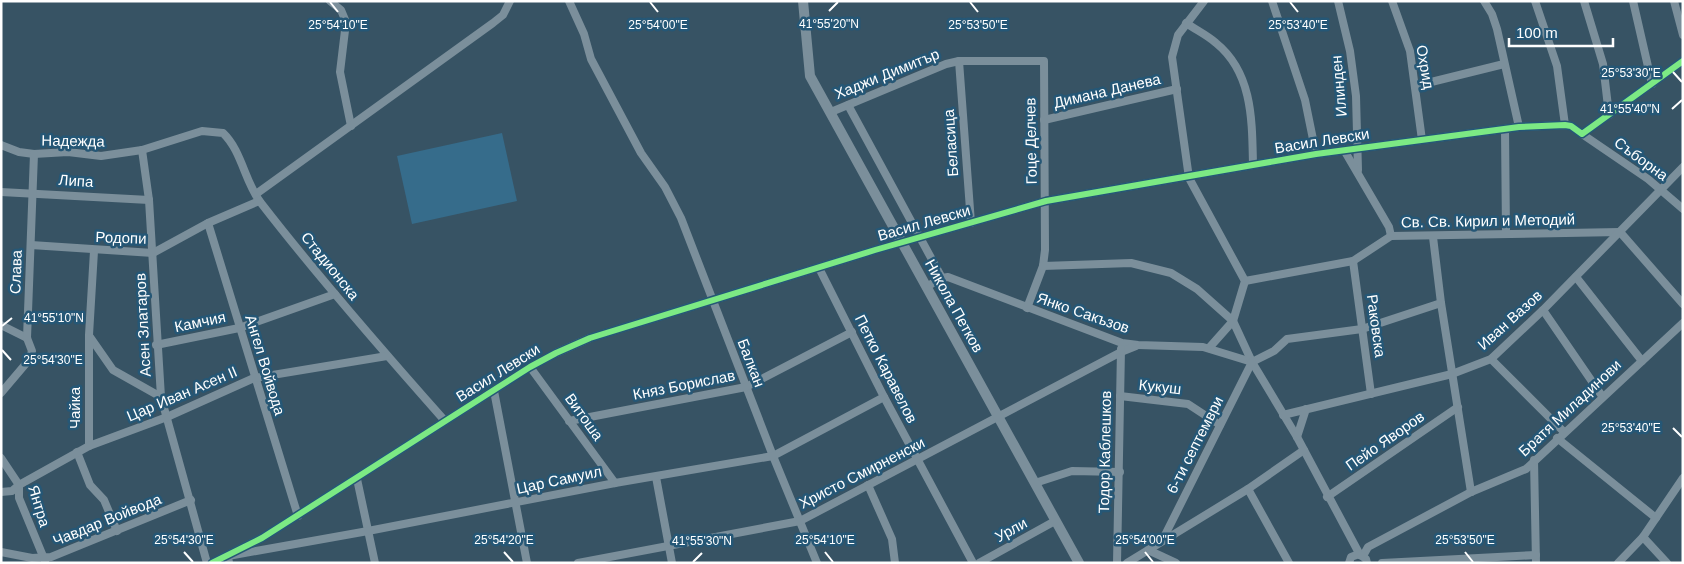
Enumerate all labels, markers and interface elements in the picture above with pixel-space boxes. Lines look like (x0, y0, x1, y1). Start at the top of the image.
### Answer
scale bar (1509, 15, 1613, 47)
text: 41°55'20"N (799, 17, 859, 31)
text: 25°54'10"E (308, 18, 368, 32)
text: 25°54'00"E (628, 18, 688, 32)
text: 25°53'50"E (948, 18, 1008, 32)
text: 25°53'40"E (1268, 18, 1328, 32)
text: 100 m (1516, 24, 1558, 41)
street label: Охрид (1413, 44, 1438, 91)
street label: Хаджи Димитър (832, 45, 942, 102)
street label: Илинден (1327, 55, 1350, 117)
text: 25°53'30"E (1601, 66, 1661, 80)
street label: Димана Данева (1052, 70, 1163, 111)
street label: Гоце Делчев (1021, 97, 1040, 185)
text: 41°55'40"N (1600, 102, 1660, 116)
street label: Беласица (940, 108, 961, 177)
street label: Васил Левски (1273, 125, 1370, 156)
street label: Надежда (41, 131, 105, 150)
street label: Съборна (1611, 133, 1672, 184)
street label: Липа (58, 171, 95, 190)
street label: Васил Левски (876, 201, 972, 244)
street label: Св. Св. Кирил и Методий (1401, 210, 1575, 231)
street label: Родопи (95, 228, 147, 247)
street label: Стадионска (298, 228, 363, 304)
street label: Слава (6, 249, 25, 294)
street label: Никола Петков (922, 256, 987, 355)
street label: Асен Златаров (131, 273, 154, 377)
street label: Иван Вазов (1474, 286, 1545, 353)
street label: Янко Сакъзов (1035, 289, 1132, 336)
street label: Раковска (1364, 293, 1389, 359)
street label: Камчия (173, 308, 227, 335)
text: 41°55'10"N (24, 311, 84, 325)
street label: Петко Каравелов (852, 312, 921, 426)
street label: Ангел Войвода (242, 313, 289, 418)
street label: Балкан (734, 336, 768, 389)
street label: Васил Левски (453, 340, 543, 405)
text: 25°54'30"E (23, 353, 83, 367)
street label: Братя Миладинови (1515, 356, 1624, 459)
street label: Цар Иван Асен II (124, 363, 240, 424)
street label: Княз Борислав (631, 366, 736, 403)
street label: Кукуш (1138, 376, 1182, 397)
street label: Чайка (66, 386, 83, 429)
street label: Витоша (562, 390, 607, 444)
street label: Тодор Каблешков (1095, 390, 1114, 514)
street label: 6-ти септември (1163, 393, 1226, 496)
street label: Пейо Яворов (1342, 407, 1427, 474)
text: 25°53'40"E (1601, 421, 1661, 435)
street label: Христо Смирненски (796, 434, 927, 512)
street label: Цар Самуил (515, 462, 603, 497)
street label: Янтра (25, 483, 54, 529)
street label: Чавдар Войвода (50, 490, 164, 549)
street label: Урли (992, 514, 1030, 545)
text: 25°54'30"E (154, 533, 214, 547)
text: 25°54'20"E (474, 533, 534, 547)
text: 25°54'10"E (795, 533, 855, 547)
text: 25°54'00"E (1115, 533, 1175, 547)
text: 25°53'50"E (1435, 533, 1495, 547)
text: 41°55'30"N (672, 534, 732, 548)

